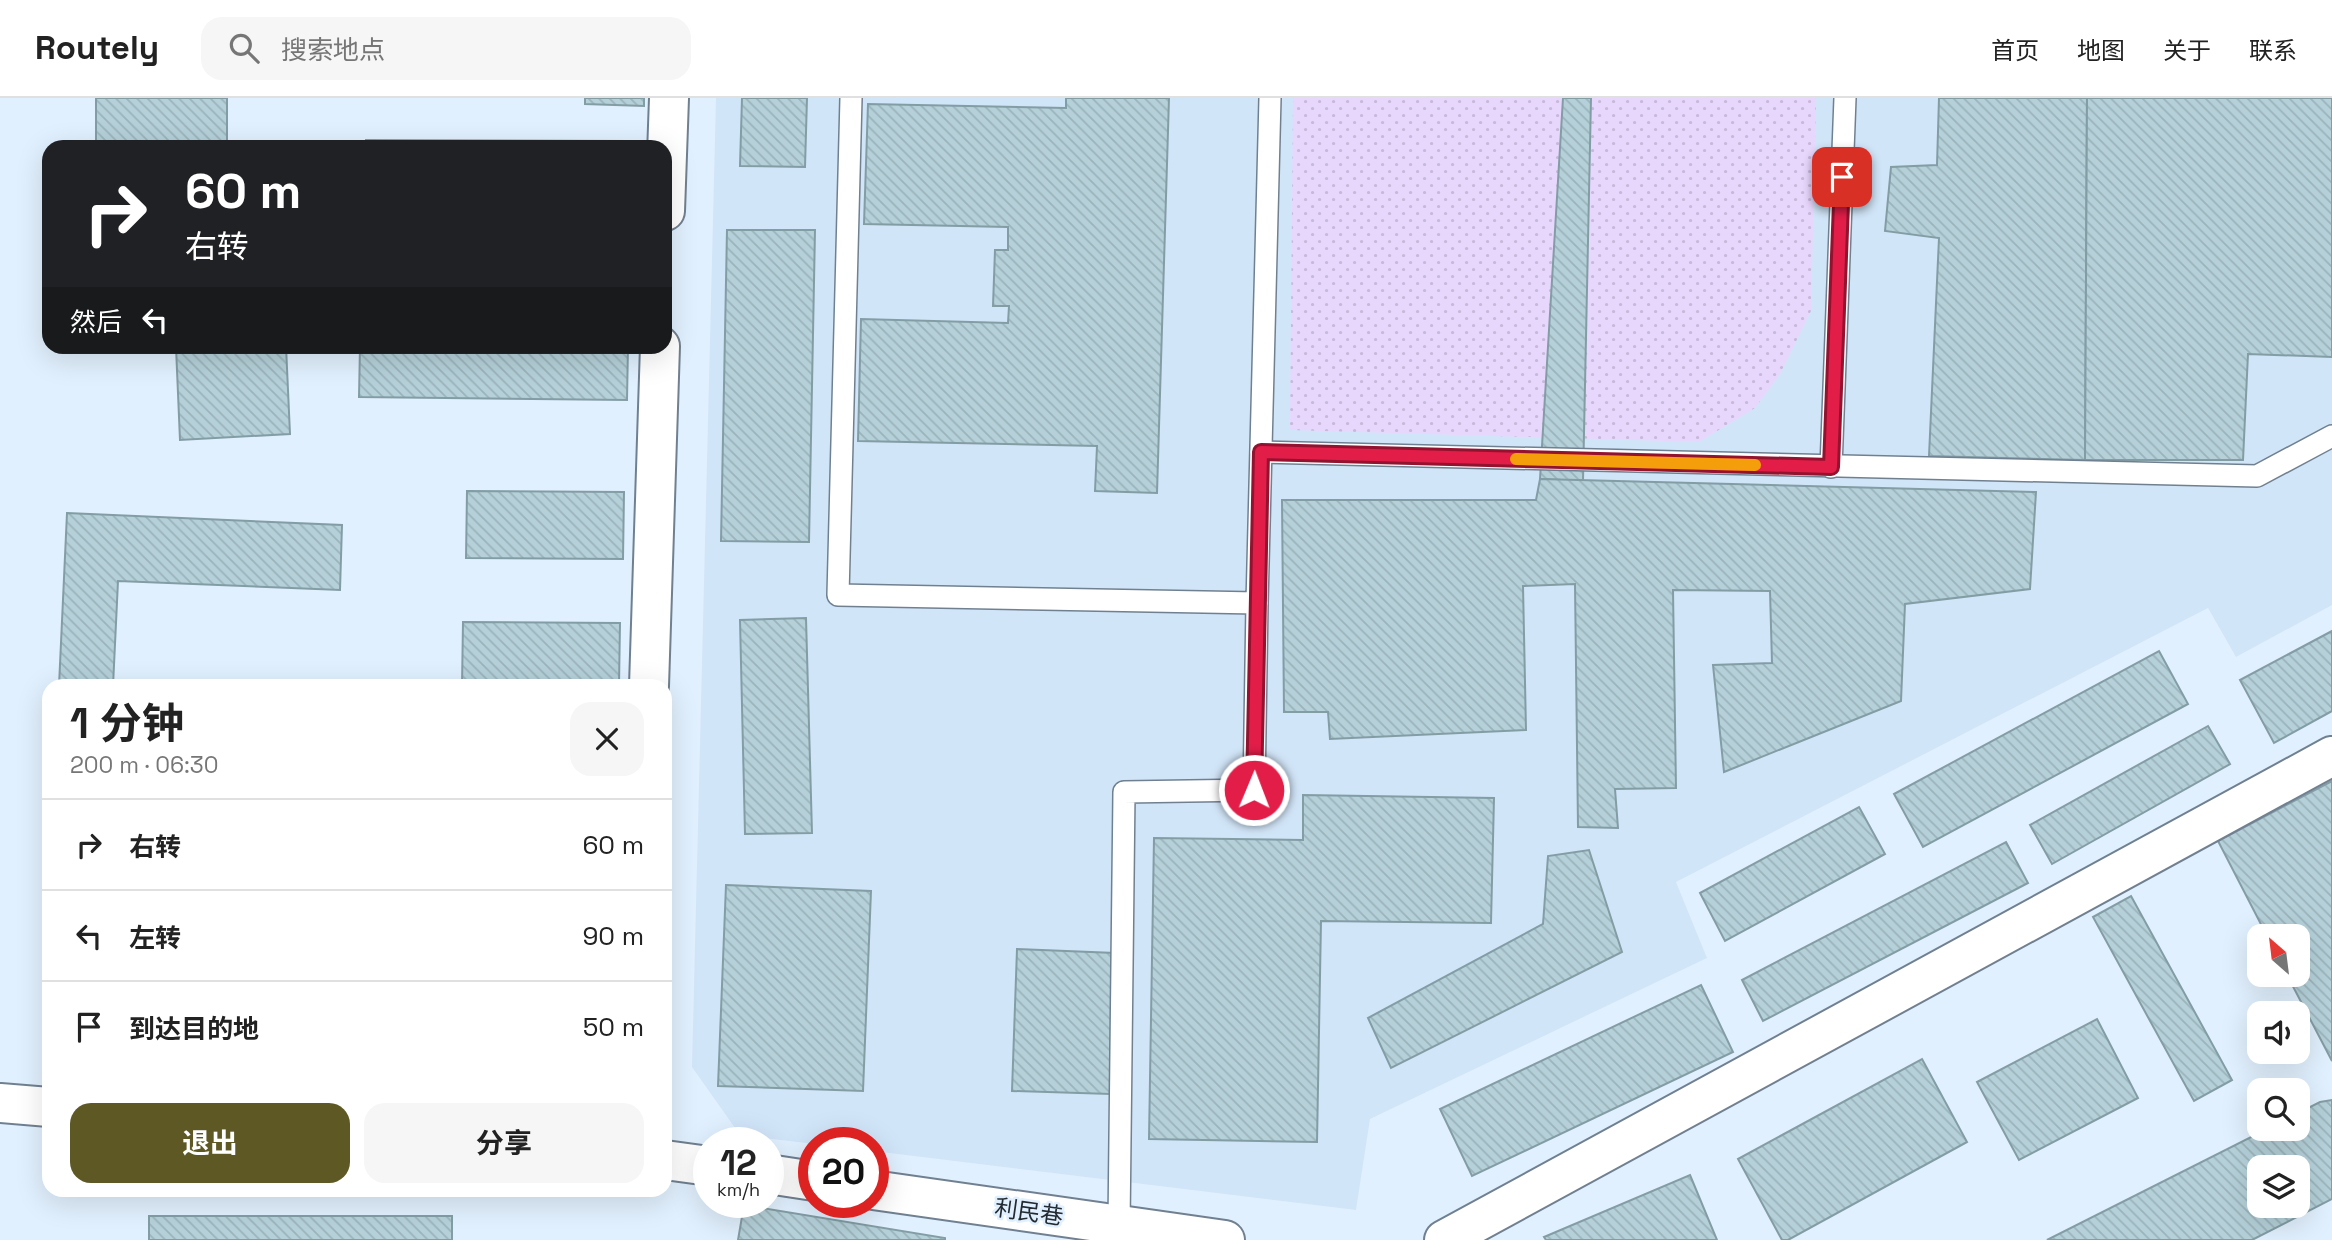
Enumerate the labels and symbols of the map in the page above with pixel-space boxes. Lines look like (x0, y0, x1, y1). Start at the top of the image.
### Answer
pin (1812, 147, 1872, 207)
position arrow (1217, 753, 1291, 827)
north arrow (2247, 924, 2310, 987)
speed limit sign: 20 (798, 1127, 889, 1218)
street label: 利民巷 (993, 1192, 1065, 1232)

